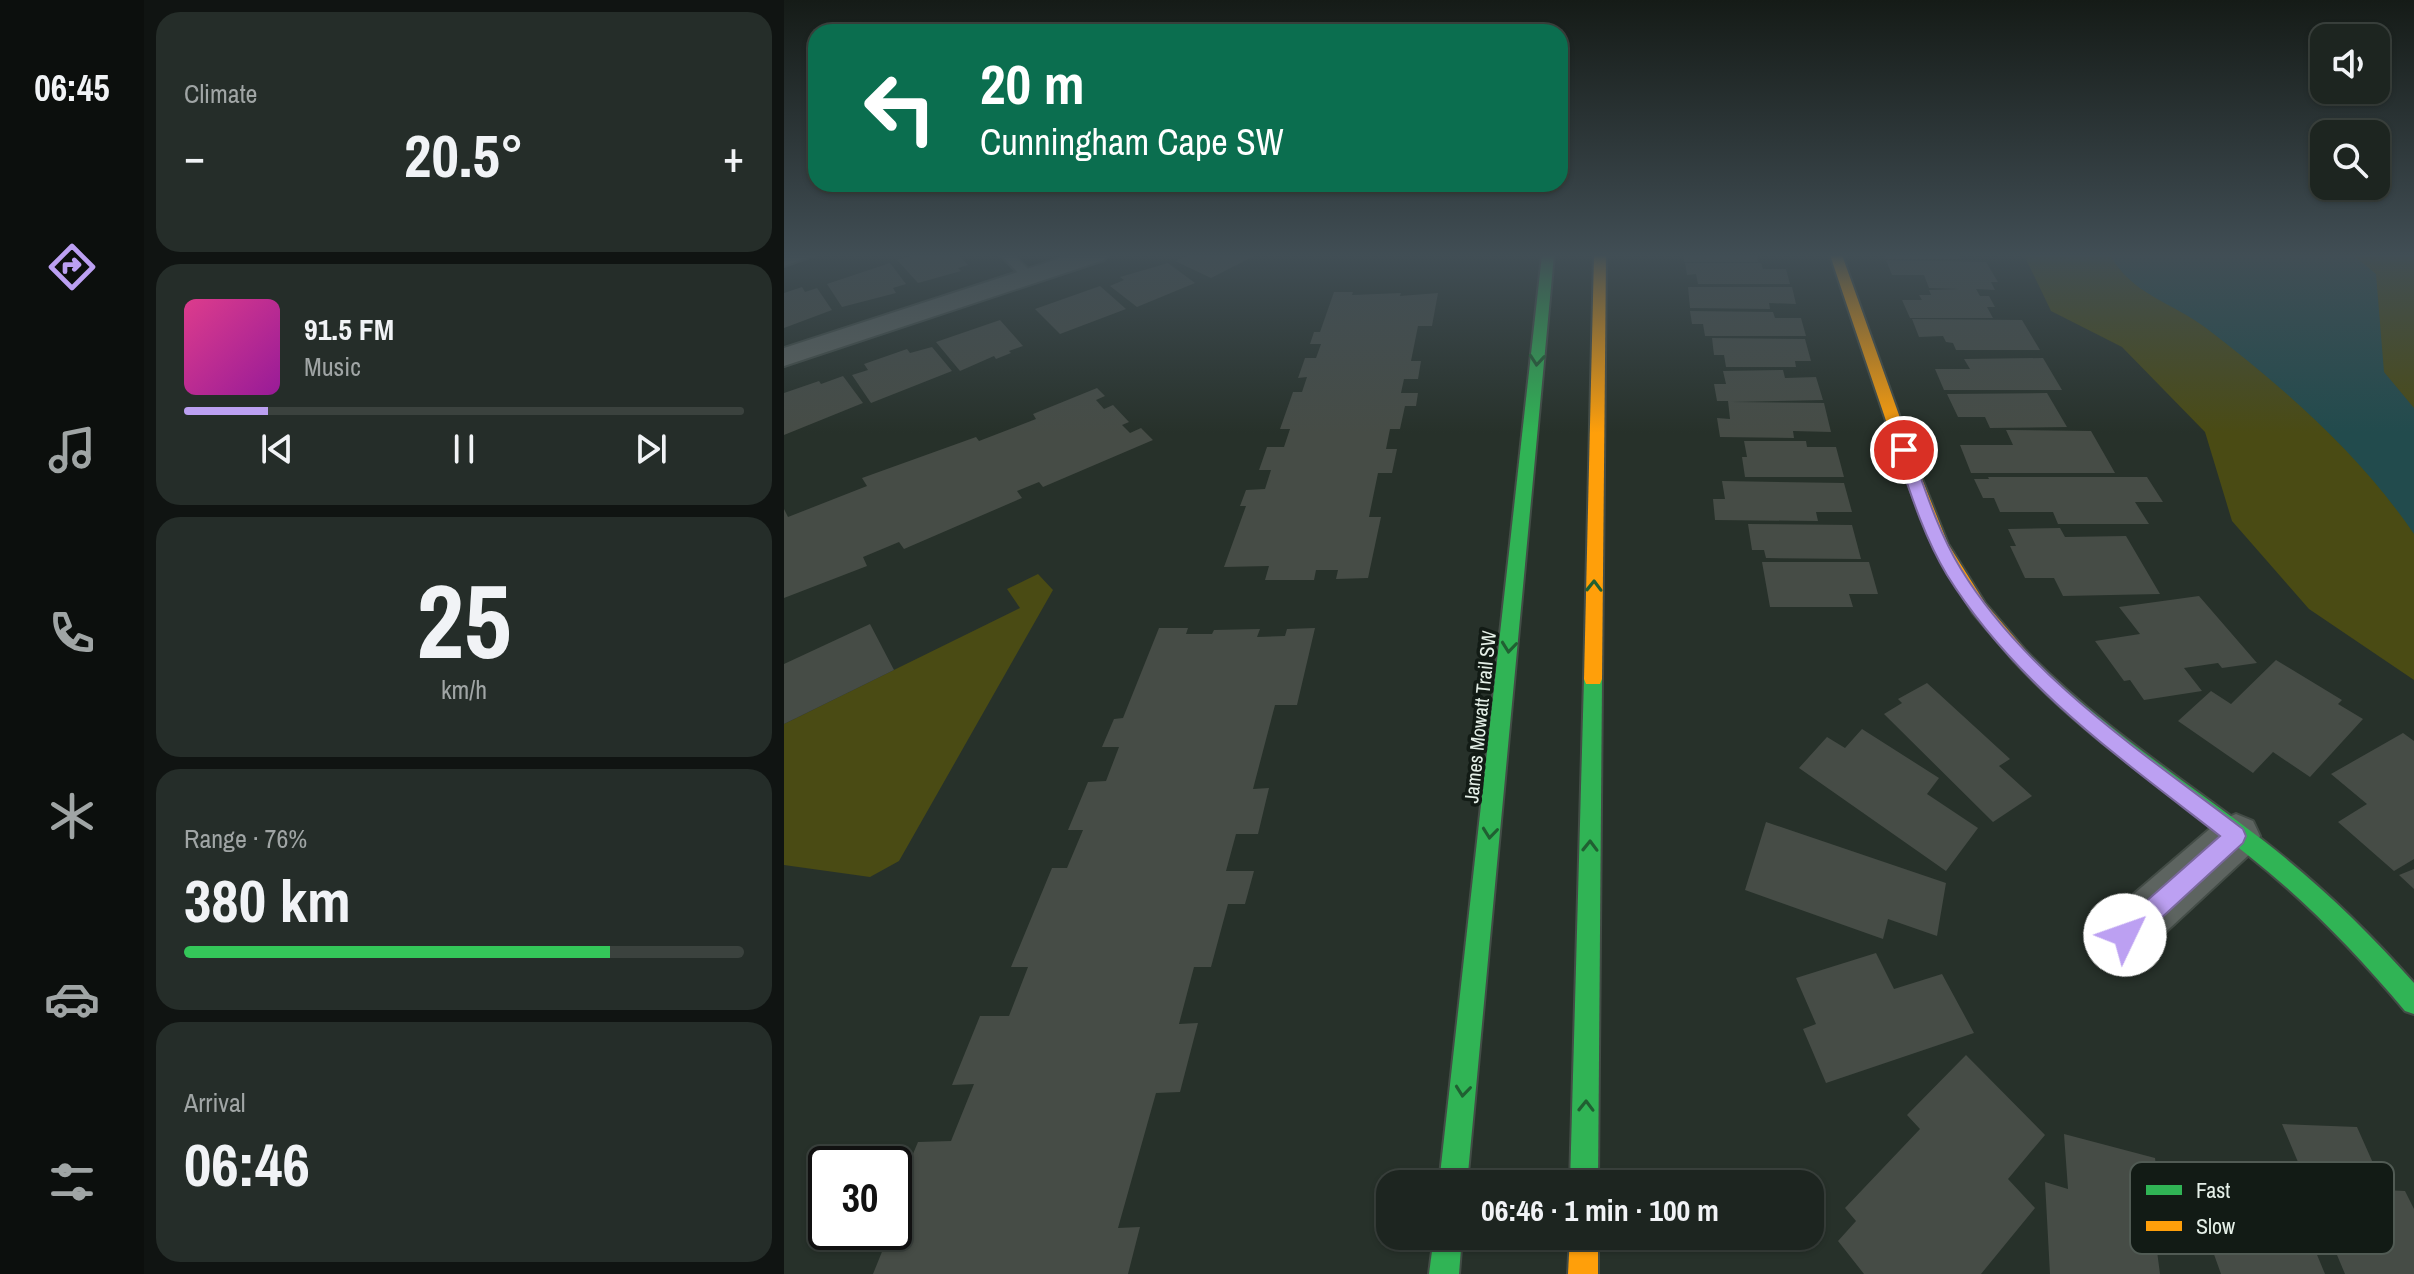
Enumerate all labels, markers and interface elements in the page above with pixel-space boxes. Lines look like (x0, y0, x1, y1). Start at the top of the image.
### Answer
map controls (2310, 24, 2390, 200)
button: sound (2310, 24, 2390, 104)
text: 20 m (980, 46, 1085, 121)
icon: left (848, 56, 952, 160)
text: 06:45 (34, 64, 110, 112)
text: Climate (184, 76, 257, 111)
text: 20.5° (404, 115, 524, 196)
text: Cunningham Cape SW (980, 118, 1284, 166)
button: search (2310, 120, 2390, 200)
text: − (184, 126, 205, 186)
text: + (723, 126, 744, 186)
icon: directions (44, 239, 100, 295)
text: 91.5 FM (304, 309, 394, 349)
text: Music (304, 349, 361, 384)
one-way arrow (1529, 354, 1546, 367)
pin (1870, 416, 1938, 484)
icon: music (44, 422, 100, 478)
icon: previous (255, 427, 299, 471)
icon: pause (442, 427, 486, 471)
icon: next (629, 427, 673, 471)
icon: arrive (1882, 428, 1926, 472)
text: 25 (417, 550, 511, 690)
one-way arrow (1586, 579, 1603, 592)
icon: phone (44, 605, 100, 661)
street label: James Mowatt Trail SW (1457, 629, 1502, 804)
one-way arrow (1501, 641, 1518, 654)
text: km/h (441, 672, 487, 707)
icon: climate (44, 788, 100, 844)
text: Range · 76% (184, 821, 307, 856)
one-way arrow (1481, 827, 1498, 840)
one-way arrow (1581, 839, 1599, 852)
text: 380 km (184, 860, 351, 941)
position arrow (2083, 893, 2167, 977)
icon: car (44, 971, 100, 1027)
text: Arrival (184, 1085, 246, 1120)
one-way arrow (1454, 1085, 1471, 1098)
one-way arrow (1577, 1099, 1594, 1112)
text: 06:46 (184, 1124, 310, 1205)
speed limit sign: 30 (808, 1146, 912, 1250)
icon: filters (44, 1154, 100, 1210)
legend (2130, 1162, 2394, 1254)
text: Fast (2196, 1175, 2230, 1205)
text: 06:46 · 1 min · 100 m (1481, 1190, 1719, 1230)
text: Slow (2196, 1211, 2235, 1241)

